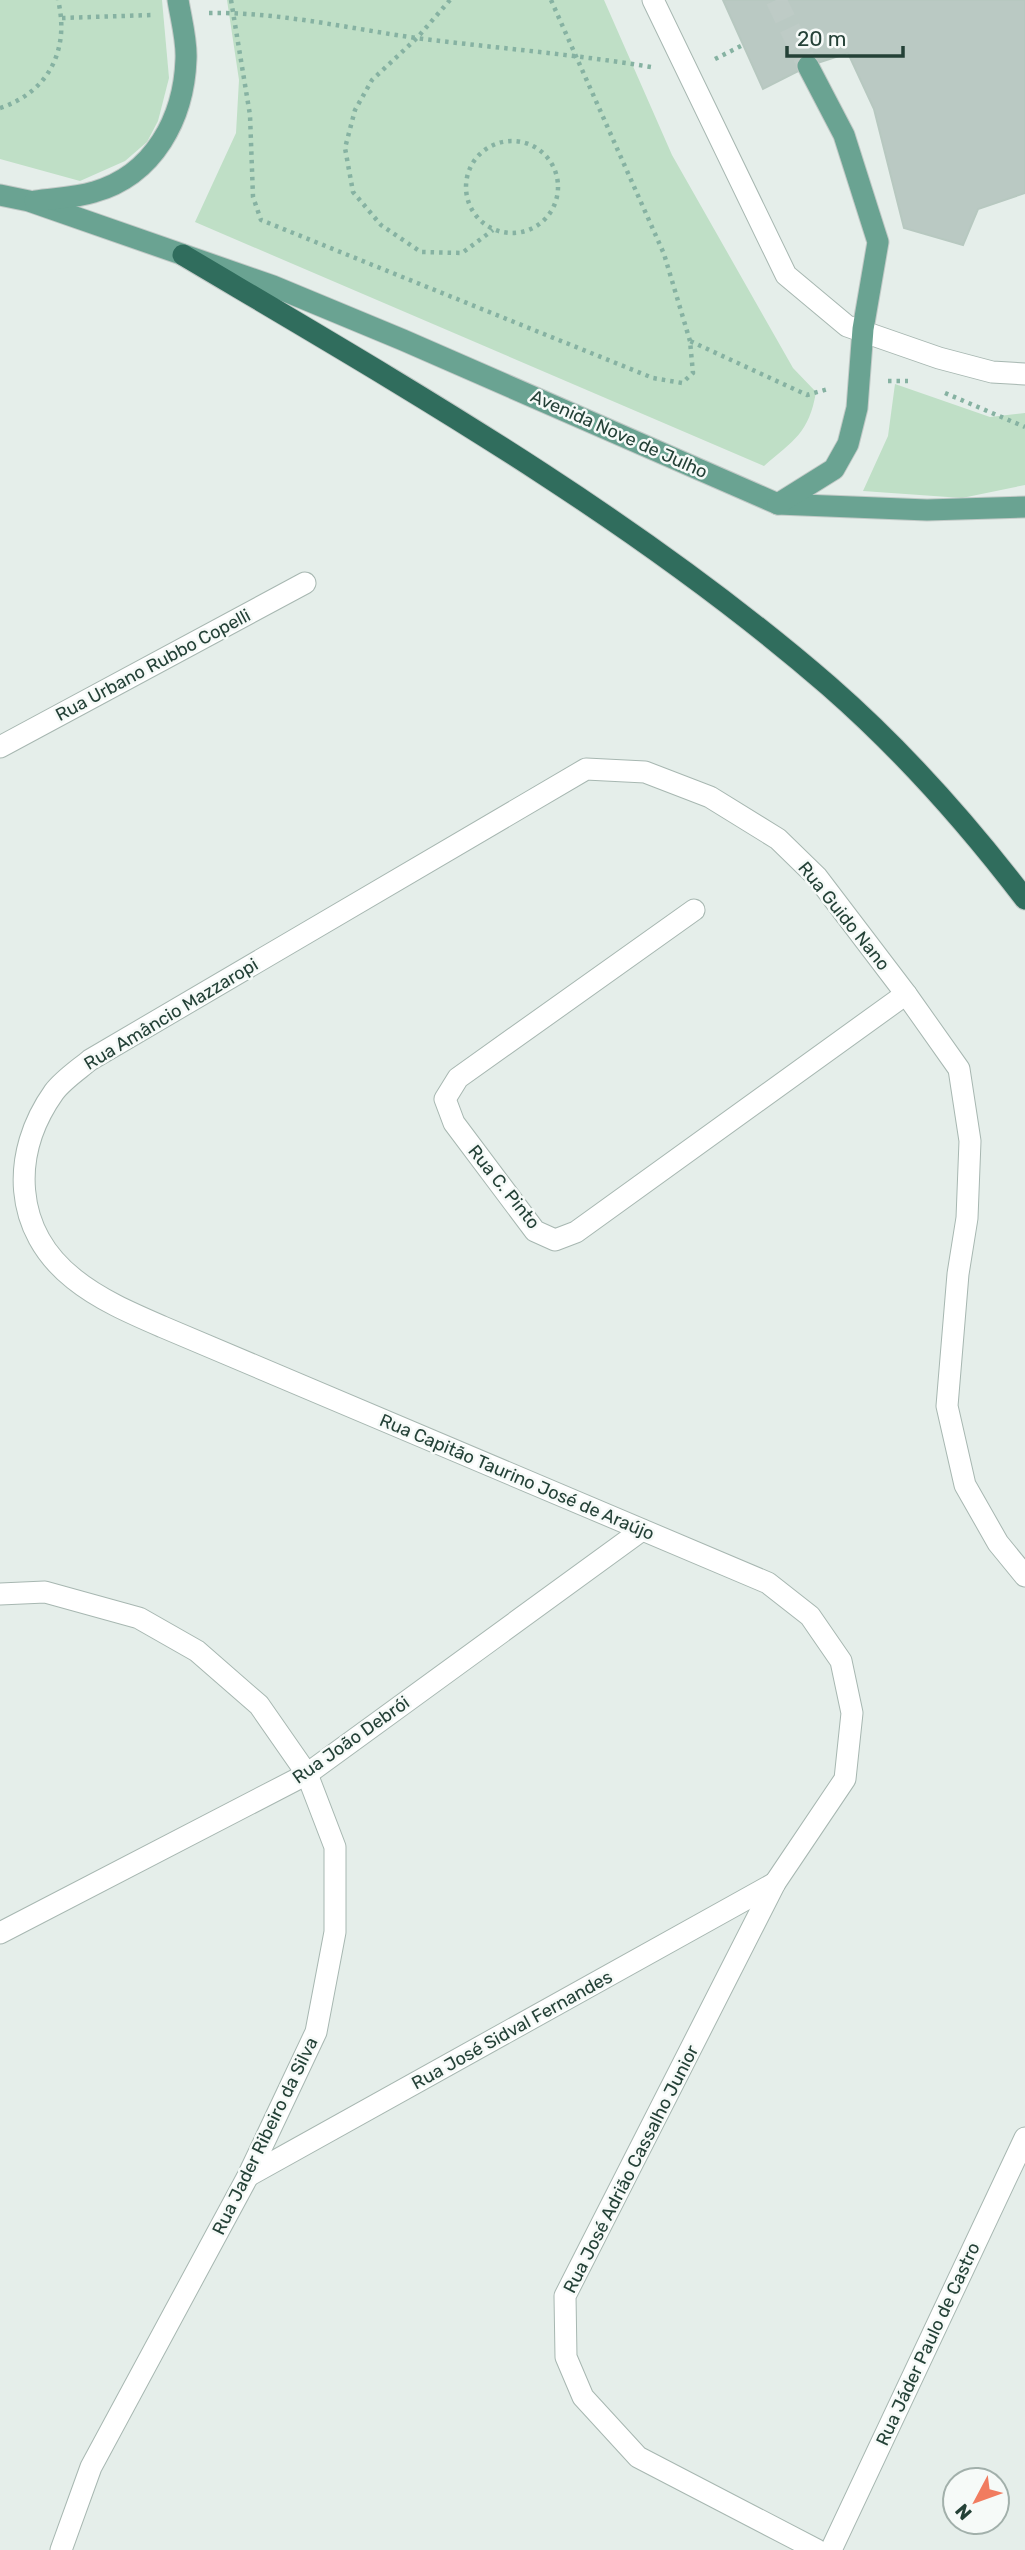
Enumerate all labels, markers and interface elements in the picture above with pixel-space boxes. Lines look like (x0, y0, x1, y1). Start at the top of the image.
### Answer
scale bar (787, 14, 902, 58)
text: 20 m (797, 26, 846, 51)
street label: Avenida Nove de Julho (527, 385, 711, 483)
street label: Rua Urbano Rubbo Copelli (52, 604, 254, 726)
street label: Rua Guido Nano (793, 857, 895, 975)
street label: Rua Amâncio Mazzaropi (80, 953, 262, 1075)
street label: Rua C. Pinto (463, 1141, 545, 1233)
street label: Rua Capitão Taurino José de Araújo (376, 1409, 658, 1545)
street label: Rua João Debrói (288, 1691, 414, 1789)
street label: Rua José Sidval Fernandes (408, 1966, 616, 2094)
street label: Rua Jader Ribeiro da Silva (208, 2034, 322, 2238)
street label: Rua José Adrião Cassalho Junior (559, 2041, 703, 2297)
street label: Rua Jáder Paulo de Castro (871, 2239, 985, 2449)
north arrow (941, 2466, 1011, 2536)
text: N (950, 2499, 977, 2525)

